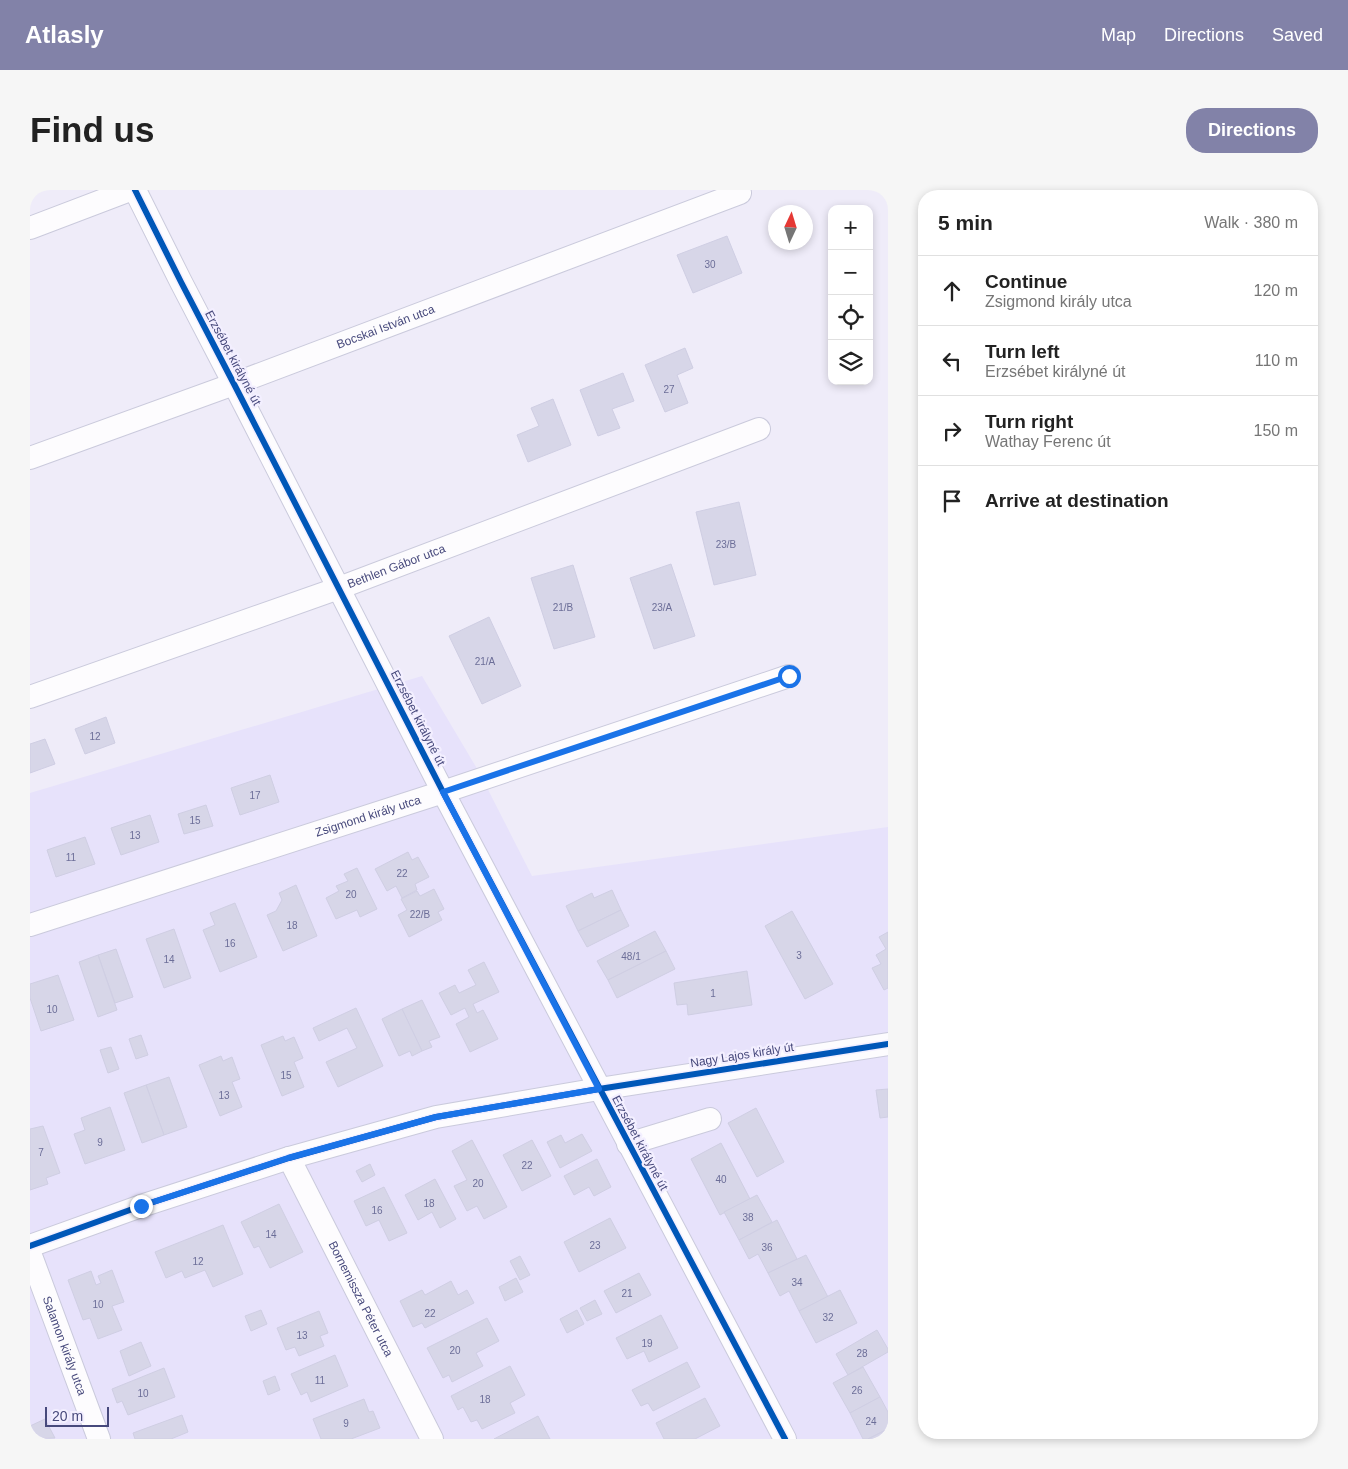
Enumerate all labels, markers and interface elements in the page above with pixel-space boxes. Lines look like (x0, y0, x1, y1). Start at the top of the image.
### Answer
text: Atlasly (25, 21, 104, 48)
text: Map (1101, 25, 1136, 45)
text: Directions (1164, 25, 1244, 45)
text: Saved (1272, 25, 1323, 45)
button: Directions (1186, 108, 1318, 153)
text: Find us (30, 110, 154, 149)
north arrow (768, 205, 813, 250)
map controls (828, 205, 873, 385)
button: + (828, 205, 873, 250)
text: 5 min (938, 211, 993, 234)
text: Walk · 380 m (1204, 214, 1298, 231)
button: − (828, 250, 873, 295)
house number: 30 (704, 259, 716, 270)
text: Continue (985, 271, 1067, 292)
icon: ahead (938, 277, 966, 305)
text: 120 m (1254, 282, 1298, 299)
text: Zsigmond király utca (985, 293, 1132, 310)
button: locate (828, 295, 873, 340)
street label: Bocskai István utca (335, 302, 437, 352)
street label: Erzsébet királyné út (202, 308, 264, 408)
button: layers (828, 340, 873, 385)
text: Turn left (985, 341, 1060, 362)
icon: left (938, 347, 966, 375)
text: 110 m (1255, 352, 1298, 369)
text: Erzsébet királyné út (985, 363, 1126, 380)
house number: 27 (663, 384, 675, 395)
text: Turn right (985, 411, 1073, 432)
icon: right (938, 417, 966, 445)
text: 150 m (1254, 422, 1298, 439)
text: Wathay Ferenc út (985, 433, 1111, 450)
icon: arrive (938, 487, 966, 515)
text: Arrive at destination (985, 490, 1169, 511)
house number: 23/B (716, 539, 737, 550)
street label: Bethlen Gábor utca (345, 541, 448, 591)
house number: 21/B (553, 602, 574, 613)
house number: 23/A (652, 602, 673, 613)
house number: 21/A (475, 656, 496, 667)
route start (778, 665, 801, 688)
street label: Erzsébet királyné út (388, 668, 448, 769)
house number: 12 (89, 731, 101, 742)
house number: 17 (249, 790, 261, 801)
street label: Zsigmond király utca (313, 793, 423, 840)
house number: 15 (189, 815, 201, 826)
house number: 13 (129, 830, 141, 841)
house number: 11 (66, 852, 77, 863)
house number: 22 (396, 868, 408, 879)
house number: 20 (345, 889, 357, 900)
house number: 22/B (410, 909, 431, 920)
house number: 18 (286, 920, 298, 931)
house number: 16 (224, 938, 236, 949)
house number: 3 (796, 950, 802, 961)
house number: 48/1 (621, 951, 641, 962)
house number: 14 (163, 954, 175, 965)
house number: 1 (710, 988, 716, 999)
house number: 10 (46, 1004, 58, 1015)
street label: Nagy Lajos király út (689, 1040, 795, 1070)
house number: 15 (280, 1070, 292, 1081)
house number: 13 (218, 1090, 230, 1101)
street label: Erzsébet királyné út (609, 1093, 671, 1193)
house number: 9 (97, 1137, 103, 1148)
house number: 7 (38, 1147, 44, 1158)
house number: 22 (521, 1160, 533, 1171)
house number: 40 (715, 1174, 727, 1185)
house number: 20 (472, 1178, 484, 1189)
route end (130, 1195, 153, 1218)
house number: 18 (423, 1198, 435, 1209)
house number: 16 (371, 1205, 383, 1216)
house number: 38 (742, 1212, 754, 1223)
house number: 14 (265, 1229, 277, 1240)
street label: Bornemissza Péter utca (325, 1239, 396, 1359)
house number: 23 (589, 1240, 601, 1251)
house number: 36 (761, 1242, 773, 1253)
house number: 12 (192, 1256, 204, 1267)
house number: 34 (791, 1277, 803, 1288)
house number: 21 (621, 1288, 633, 1299)
street label: Salamon király utca (40, 1294, 89, 1398)
house number: 10 (92, 1299, 104, 1310)
house number: 22 (424, 1308, 436, 1319)
house number: 32 (822, 1312, 834, 1323)
house number: 13 (296, 1330, 308, 1341)
house number: 19 (641, 1338, 653, 1349)
house number: 20 (449, 1345, 461, 1356)
house number: 28 (856, 1348, 868, 1359)
house number: 11 (315, 1375, 326, 1386)
house number: 26 (851, 1385, 863, 1396)
house number: 10 (137, 1388, 149, 1399)
house number: 18 (479, 1394, 491, 1405)
scale bar (45, 1404, 109, 1427)
text: 20 m (52, 1408, 83, 1424)
house number: 24 (865, 1416, 877, 1427)
house number: 9 (343, 1418, 349, 1429)

